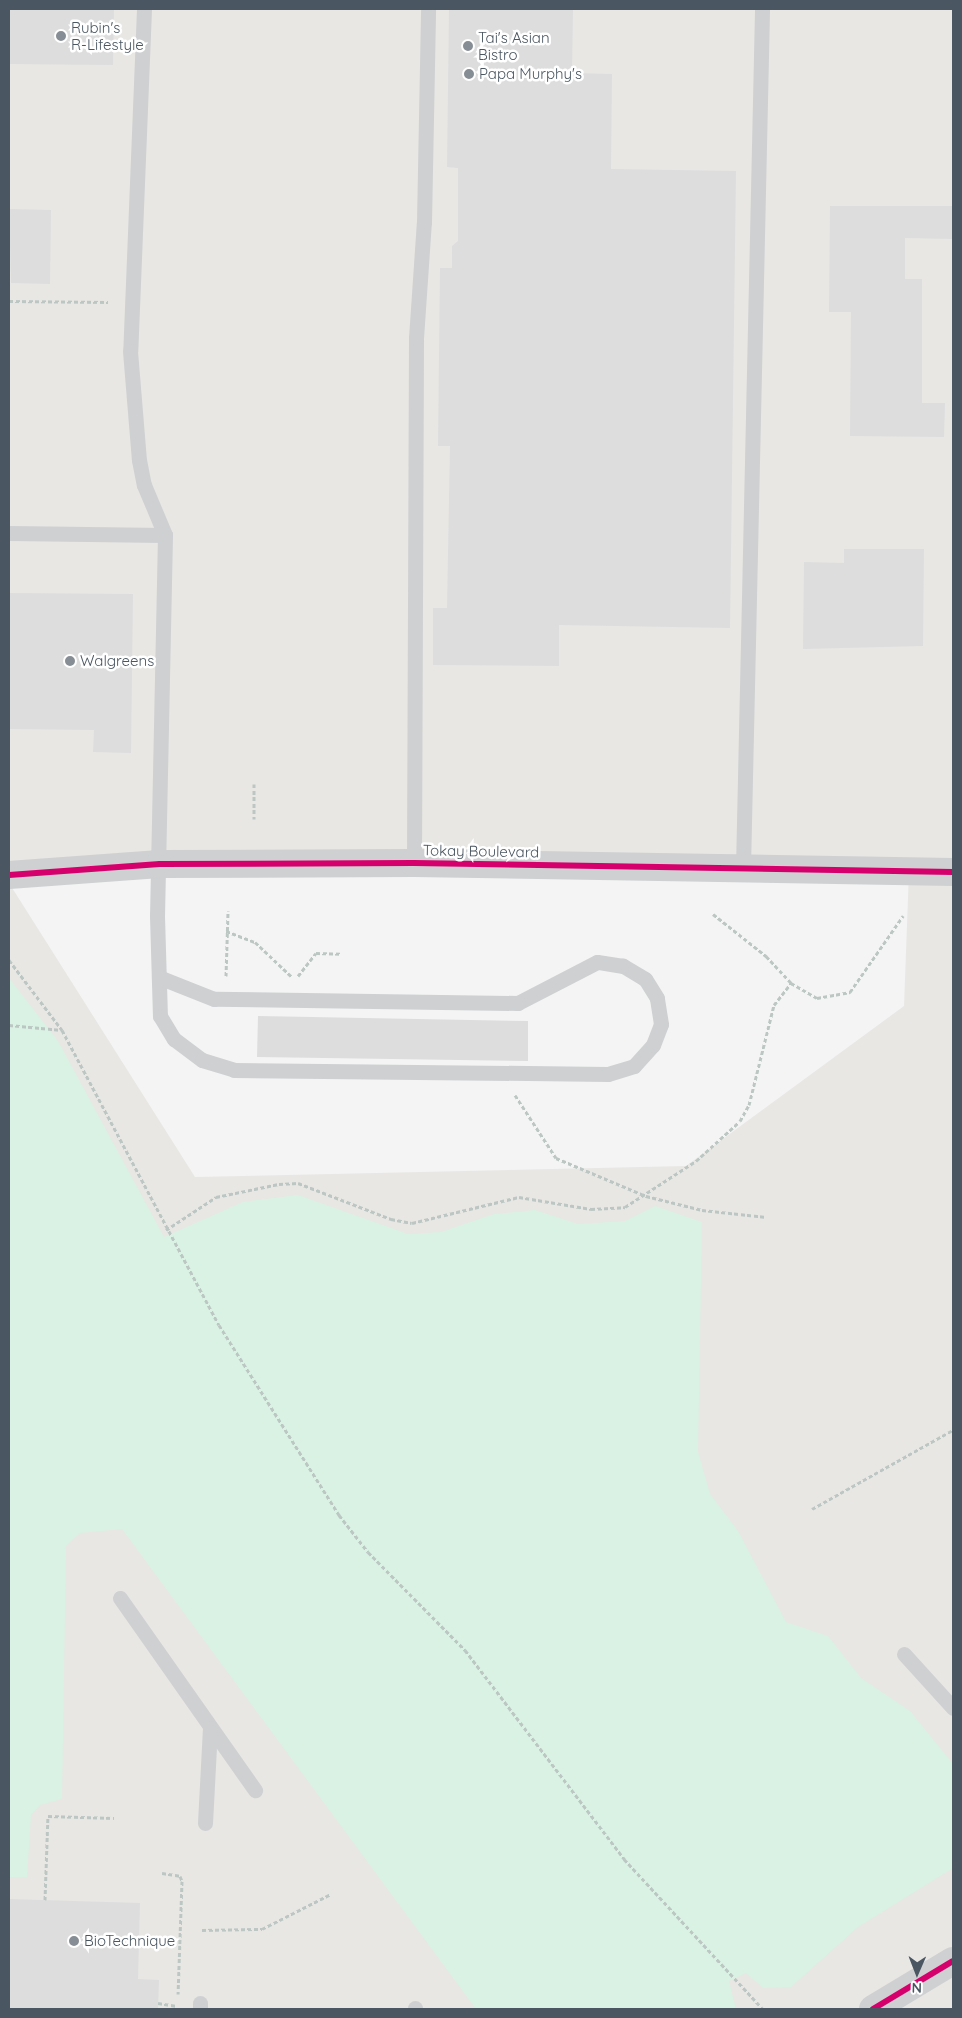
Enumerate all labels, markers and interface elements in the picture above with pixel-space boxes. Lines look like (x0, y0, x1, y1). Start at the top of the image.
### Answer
place label: Rubin's R-Lifestyle (71, 18, 144, 53)
place label: Tai's Asian Bistro (478, 28, 550, 63)
marker: Rubin's R-Lifestyle (55, 30, 67, 42)
marker: Tai's Asian Bistro (462, 40, 474, 52)
place label: Papa Murphy's (479, 65, 582, 83)
marker: Papa Murphy's (463, 68, 475, 80)
place label: Walgreens (80, 652, 154, 670)
marker: Walgreens (64, 655, 76, 667)
street label: Tokay Boulevard (423, 841, 539, 861)
place label: BioTechnique (84, 1932, 175, 1950)
marker: BioTechnique (68, 1935, 80, 1947)
north arrow (892, 1948, 942, 1998)
text: N (911, 1979, 922, 1997)

